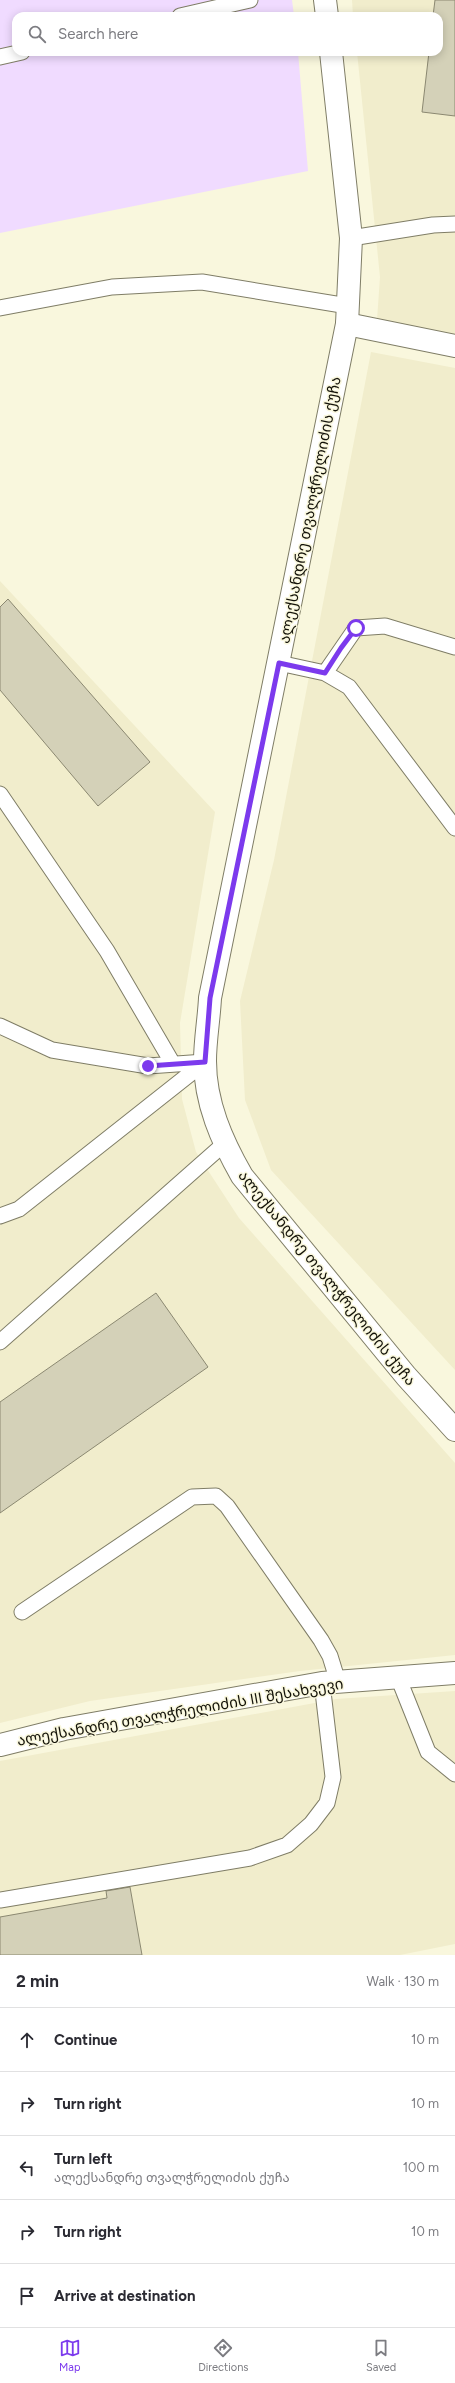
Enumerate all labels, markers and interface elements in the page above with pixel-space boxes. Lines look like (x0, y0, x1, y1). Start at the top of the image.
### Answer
search box (12, 12, 443, 56)
icon: search (26, 23, 48, 45)
text: Search here (58, 25, 138, 43)
street label: ალექსანდრე თვალჭრელიძის ქუჩა (275, 375, 345, 645)
route start (347, 619, 365, 637)
route end (139, 1057, 157, 1075)
street label: ალექსანდრე თვალჭრელიძის ქუჩა (234, 1167, 420, 1389)
street label: ალექსანდრე თვალჭრელიძის III შესახვევი (15, 1674, 345, 1750)
text: 2 min (16, 1971, 59, 1991)
text: Walk · 130 m (366, 1974, 439, 1989)
icon: ahead (16, 2029, 38, 2051)
text: Continue (54, 2031, 117, 2049)
text: 10 m (411, 2032, 439, 2047)
icon: right (16, 2093, 38, 2115)
text: Turn right (54, 2095, 122, 2113)
text: 10 m (411, 2096, 439, 2111)
text: Turn left (54, 2150, 112, 2168)
icon: left (16, 2157, 38, 2179)
text: 100 m (403, 2160, 439, 2175)
text: ალექსანდრე თვალჭრელიძის ქუჩა (54, 2170, 290, 2185)
icon: right (16, 2221, 38, 2243)
text: Turn right (54, 2223, 122, 2241)
text: 10 m (411, 2224, 439, 2239)
icon: arrive (16, 2285, 38, 2307)
text: Arrive at destination (54, 2287, 195, 2305)
tab: Map (59, 2337, 81, 2374)
tab: Directions (198, 2337, 248, 2374)
tab: Saved (366, 2337, 396, 2374)

